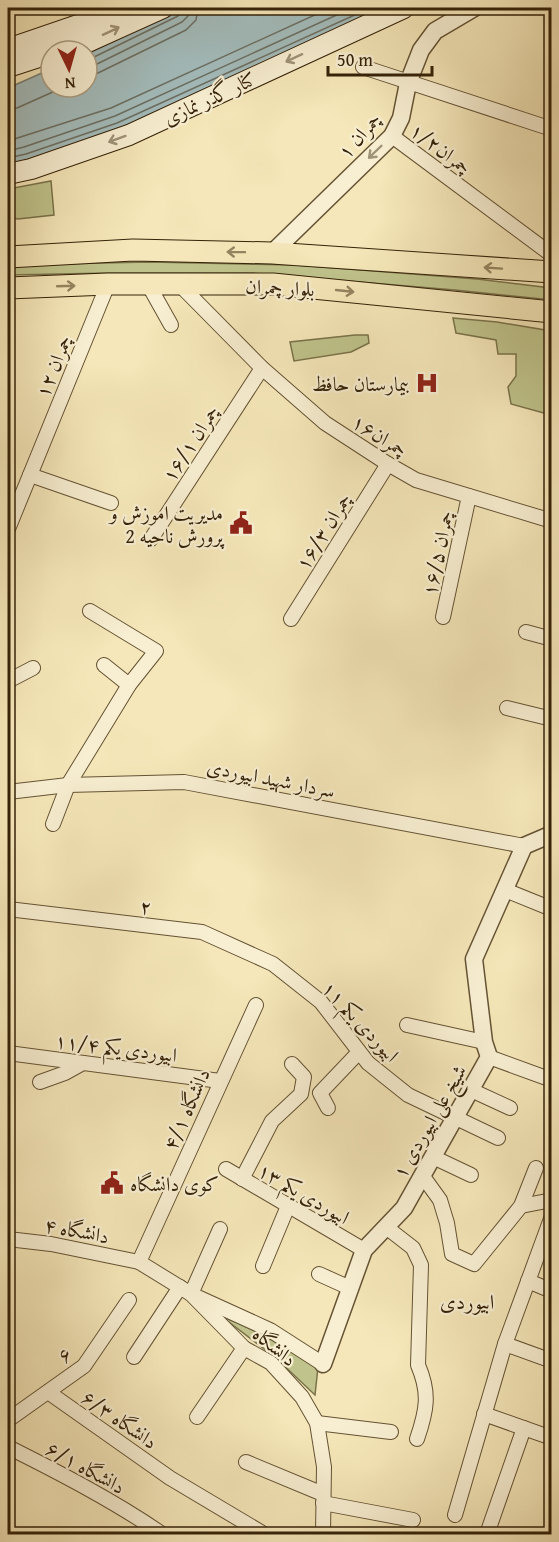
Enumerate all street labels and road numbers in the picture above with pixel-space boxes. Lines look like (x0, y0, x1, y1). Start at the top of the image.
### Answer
street label: کنار گذر نمازی (158, 64, 260, 132)
street label: چمران ۱ (330, 105, 388, 165)
street label: چمران۱/۲ (404, 115, 478, 181)
street label: بلوار چمران (245, 271, 315, 303)
street label: ۱۲ چمران (27, 330, 79, 402)
street label: ۱۶/۱ چمران (154, 399, 226, 487)
street label: چمران۱۶ (347, 407, 413, 463)
street label: ۱۶/۳ چمران (288, 487, 358, 575)
street label: ۱۶/۵ چمران (414, 508, 460, 598)
street label: سردار شهید ابیوردی (204, 751, 338, 805)
street label: ۲ (138, 891, 154, 921)
street label: ۱۱ ابیوردی یکم (312, 974, 406, 1071)
street label: ۱۱/۴ ابیوردی یکم (53, 1025, 179, 1074)
street label: شیخ علی ابیوردی ۱ (385, 1059, 477, 1185)
street label: ۴/۱ دانشگاه (155, 1064, 217, 1154)
street label: ۱۳ ابیوردی یکم (250, 1155, 355, 1235)
street label: ۴ دانشگاه (42, 1210, 112, 1250)
street label: دانشگاه (247, 1319, 303, 1373)
street label: ۶ (50, 1339, 78, 1369)
street label: ۶/۳ دانشگاه (76, 1382, 164, 1456)
street label: ۶/۱ دانشگاه (41, 1433, 131, 1501)

